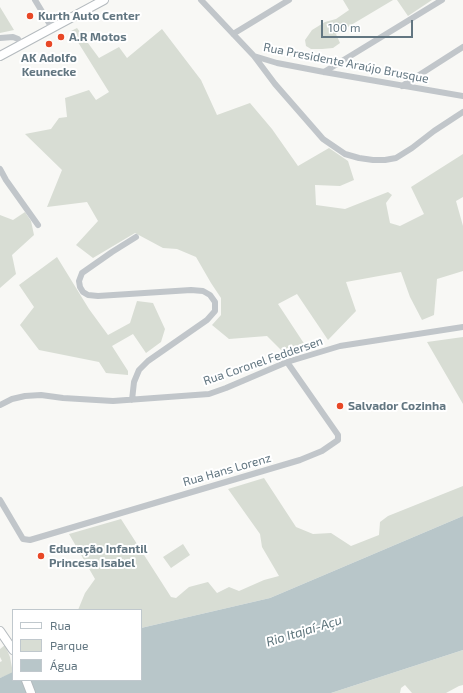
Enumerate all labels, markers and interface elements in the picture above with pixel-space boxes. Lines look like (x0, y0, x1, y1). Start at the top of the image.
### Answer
place label: Kurth Auto Center (38, 9, 140, 23)
marker: Kurth Auto Center (25, 11, 35, 21)
scale bar (323, 12, 415, 38)
text: 100 m (328, 20, 360, 34)
place label: A.R Motos (69, 30, 127, 44)
marker: A.R Motos (56, 32, 66, 42)
marker: AK Adolfo Keunecke (44, 39, 54, 49)
street label: Rua Presidente Araújo Brusque (262, 40, 430, 86)
place label: AK Adolfo Keunecke (21, 51, 77, 79)
street label: Rua Coronel Feddersen (201, 334, 325, 388)
place label: Salvador Cozinha (348, 399, 446, 413)
marker: Salvador Cozinha (335, 401, 345, 411)
street label: Rua Hans Lorenz (181, 451, 273, 489)
place label: Educação Infantil Princesa Isabel (49, 542, 148, 570)
marker: Educação Infantil Princesa Isabel (36, 551, 46, 561)
legend (12, 609, 142, 681)
water label: Rio Itajaí-Açu (264, 612, 344, 650)
text: Rua (50, 618, 71, 632)
text: Parque (50, 638, 88, 652)
text: Água (50, 658, 78, 672)

